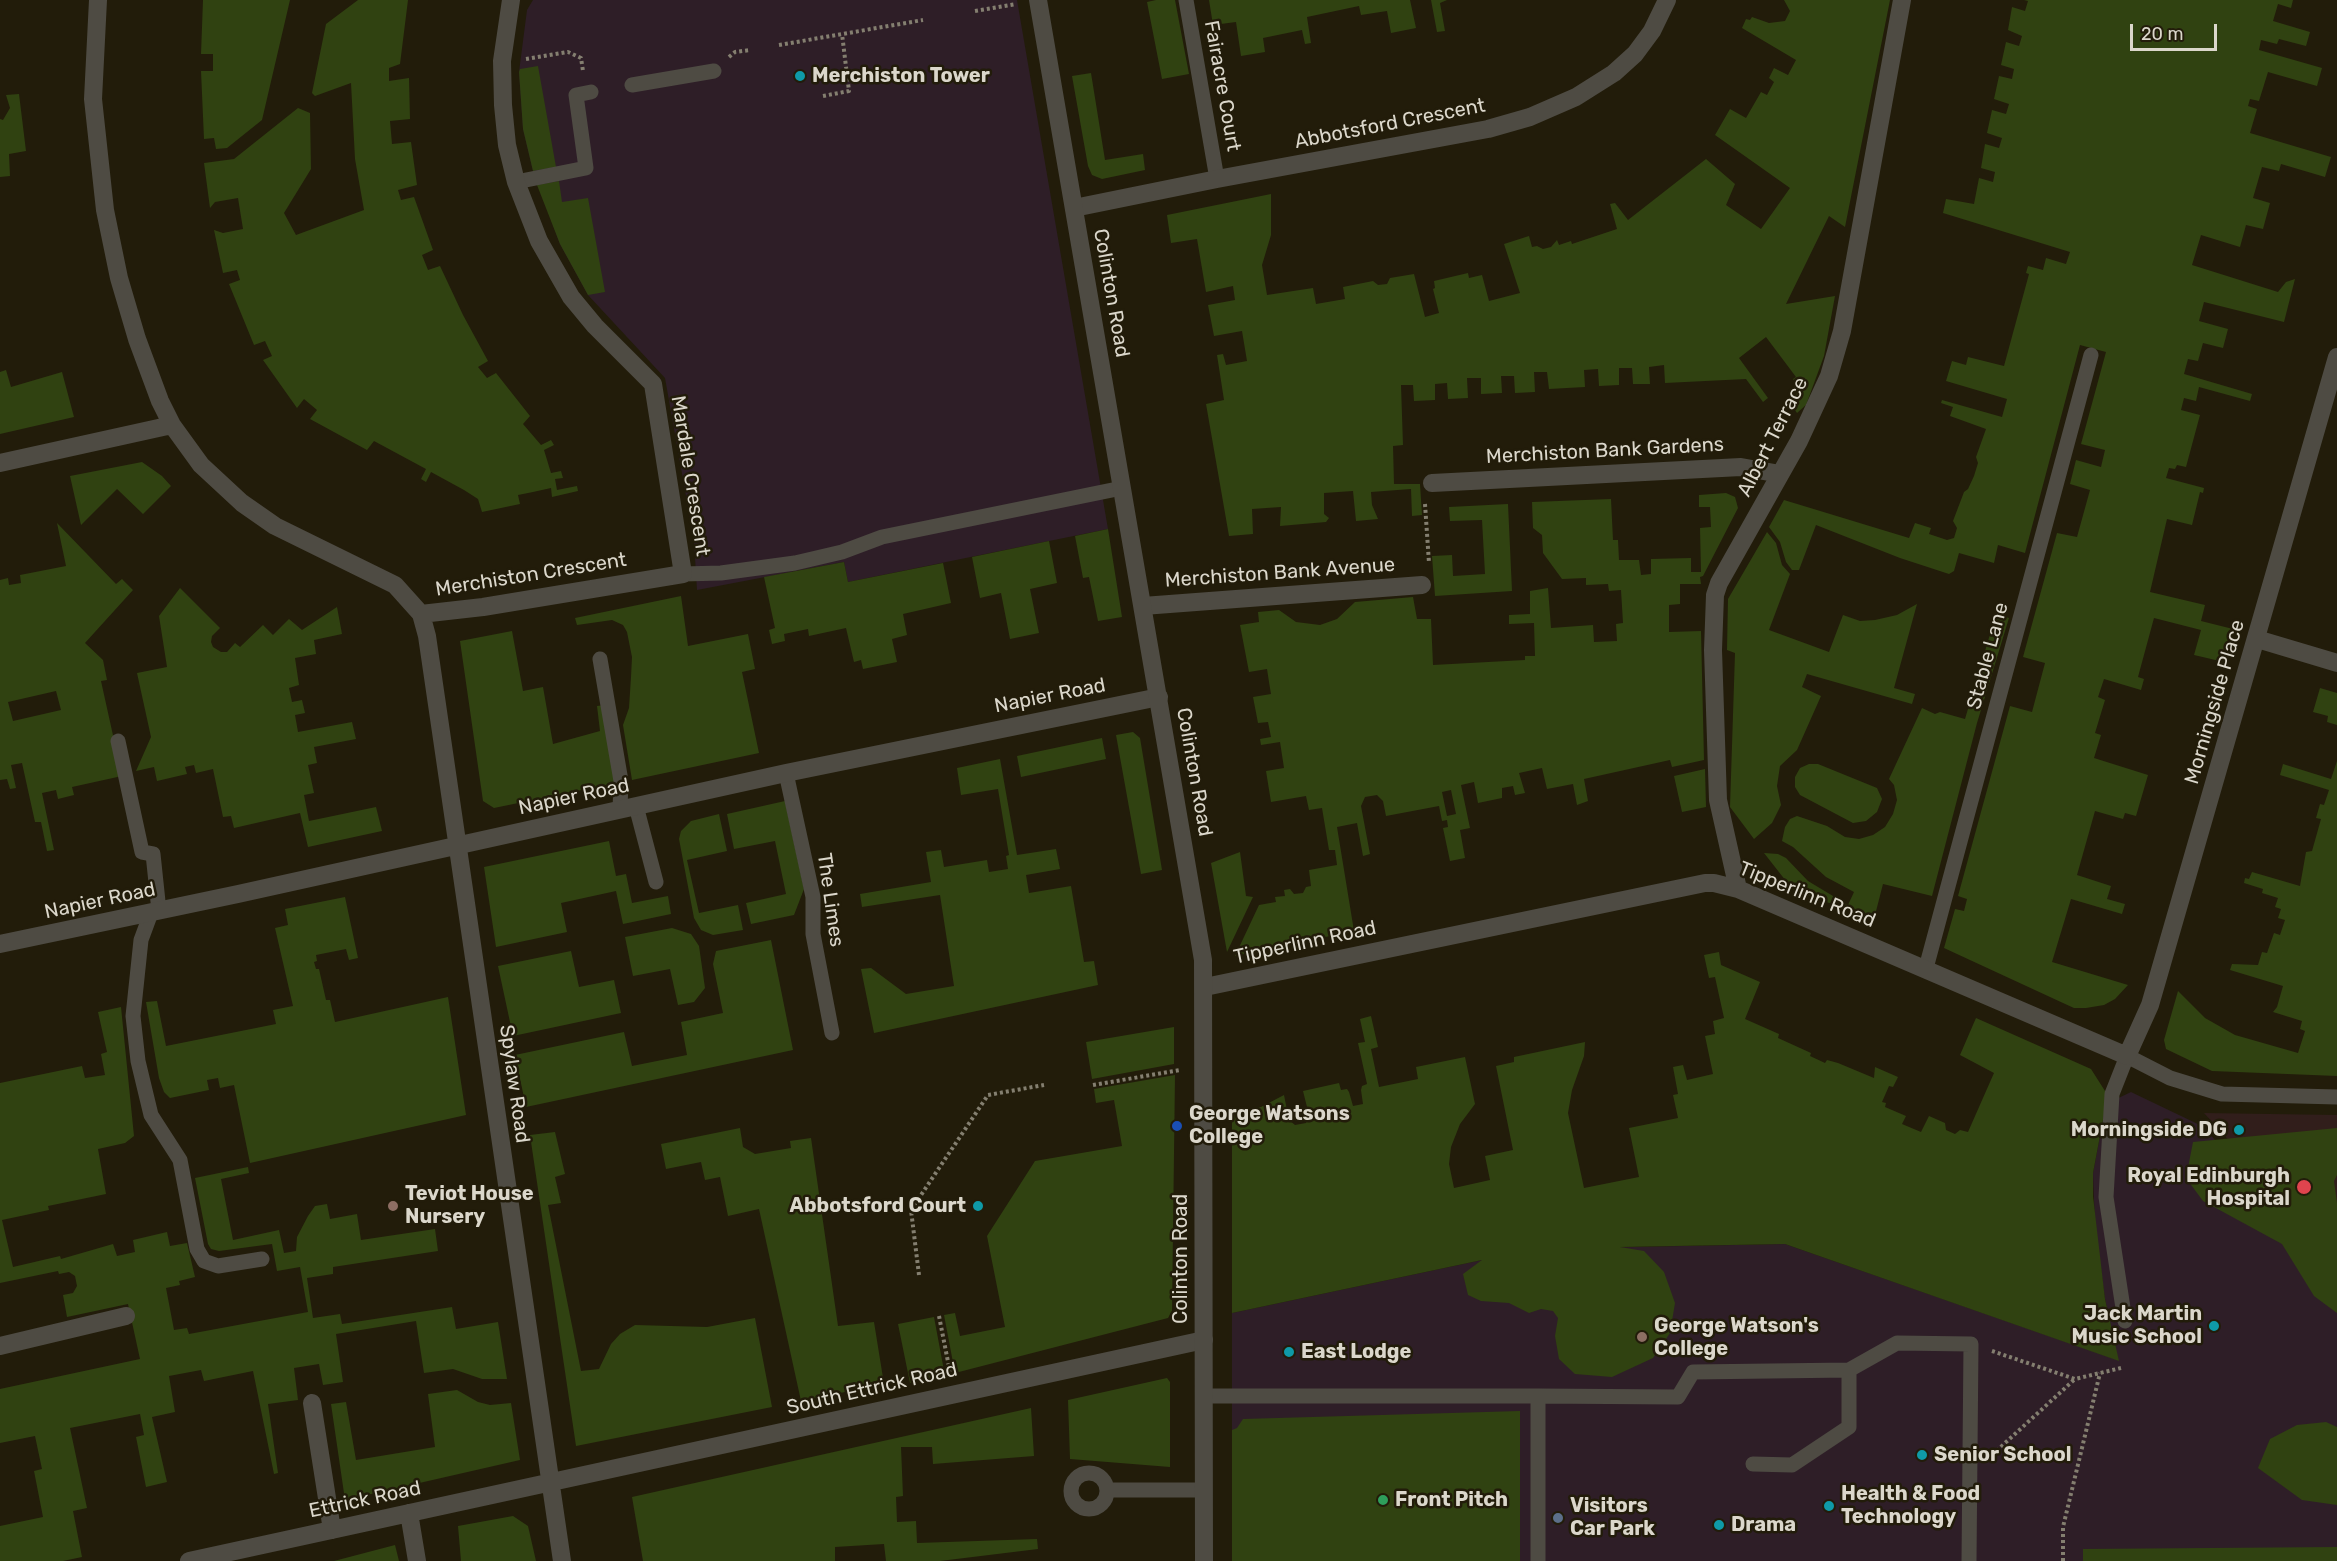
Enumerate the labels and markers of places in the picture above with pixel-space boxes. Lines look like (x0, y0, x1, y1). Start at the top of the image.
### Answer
place label: Merchiston Tower (812, 64, 990, 88)
marker: Merchiston Tower (793, 69, 807, 83)
place label: George Watsons College (1189, 1102, 1350, 1149)
place label: Morningside DG (2071, 1118, 2227, 1142)
marker: George Watsons College (1170, 1119, 1184, 1133)
marker: Morningside DG (2232, 1123, 2246, 1137)
place label: Royal Edinburgh Hospital (2127, 1164, 2290, 1211)
marker: Royal Edinburgh Hospital (2295, 1178, 2313, 1196)
place label: Teviot House Nursery (405, 1182, 534, 1229)
place label: Abbotsford Court (790, 1194, 966, 1218)
marker: Teviot House Nursery (386, 1199, 400, 1213)
marker: Abbotsford Court (971, 1199, 985, 1213)
place label: Jack Martin Music School (2072, 1302, 2202, 1349)
place label: George Watson's College (1654, 1314, 1819, 1361)
marker: Jack Martin Music School (2207, 1319, 2221, 1333)
marker: George Watson's College (1635, 1330, 1649, 1344)
place label: East Lodge (1301, 1340, 1411, 1364)
marker: East Lodge (1282, 1345, 1296, 1359)
place label: Senior School (1934, 1443, 2071, 1467)
marker: Senior School (1915, 1448, 1929, 1462)
place label: Health & Food Technology (1841, 1482, 1980, 1529)
place label: Front Pitch (1395, 1488, 1508, 1512)
marker: Front Pitch (1376, 1493, 1390, 1507)
place label: Visitors Car Park (1570, 1494, 1655, 1541)
marker: Health & Food Technology (1822, 1499, 1836, 1513)
marker: Visitors Car Park (1551, 1511, 1565, 1525)
place label: Drama (1731, 1513, 1796, 1537)
marker: Drama (1712, 1518, 1726, 1532)

